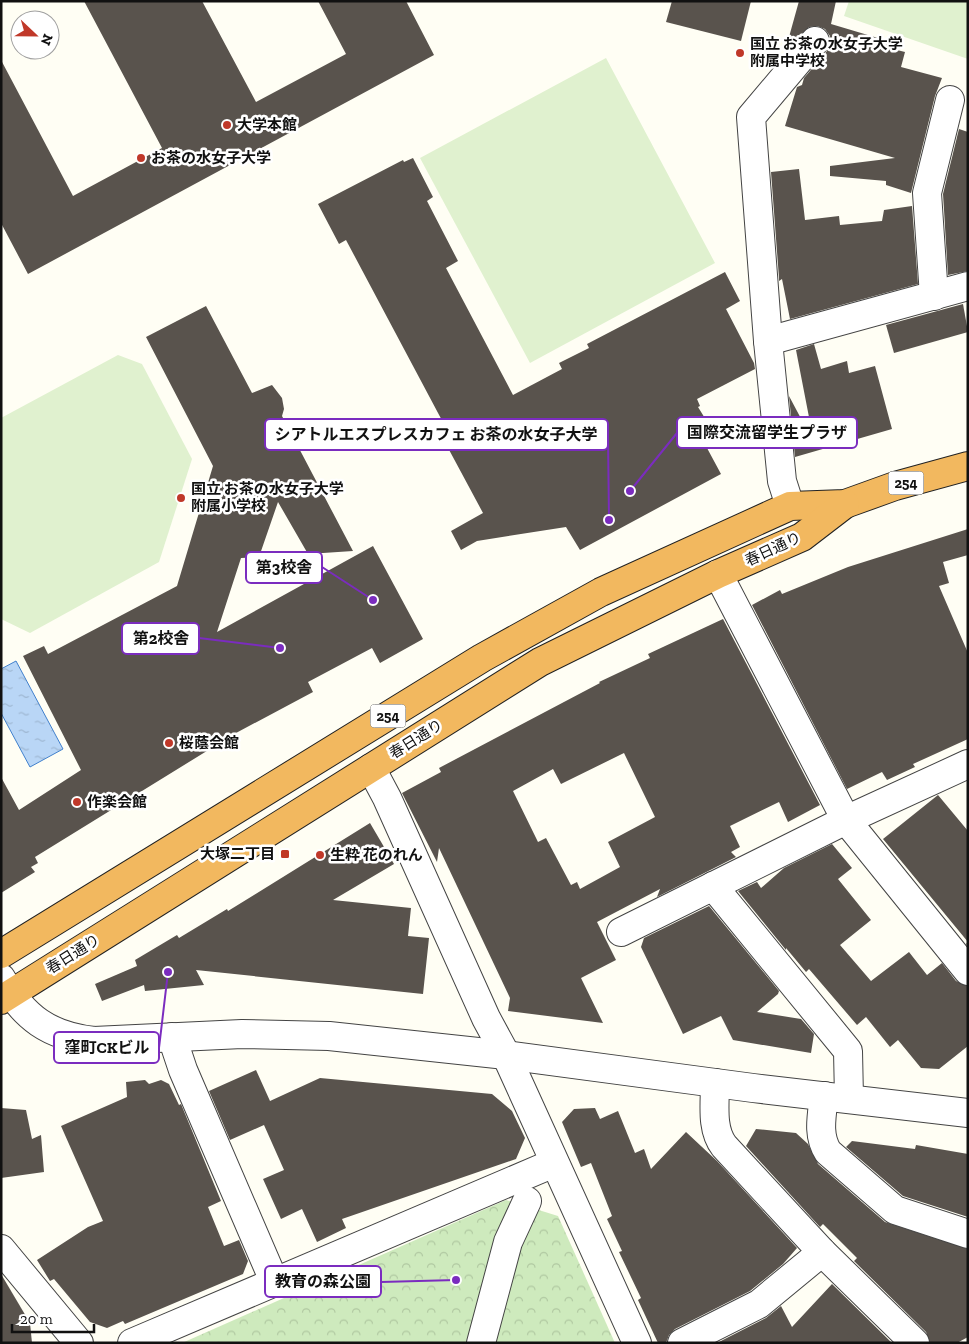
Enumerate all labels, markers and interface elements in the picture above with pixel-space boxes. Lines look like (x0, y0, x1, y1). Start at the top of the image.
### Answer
north arrow (10, 10, 60, 60)
text: N (37, 32, 56, 48)
place label: 国立 お茶の水女子大学 附属中学校 (750, 35, 903, 70)
marker: 国立 お茶の水女子大学 附属中学校 (734, 47, 746, 59)
place label: 大学本館 (237, 116, 297, 134)
marker: 大学本館 (221, 119, 233, 131)
place label: お茶の水女子大学 (151, 149, 271, 167)
marker: お茶の水女子大学 (135, 152, 147, 164)
callout: 国際交流留学生プラザ (677, 417, 857, 448)
callout: シアトルエスプレスカフェ お茶の水女子大学 (265, 419, 608, 450)
text: 国際交流留学生プラザ (687, 423, 847, 442)
text: シアトルエスプレスカフェ お茶の水女子大学 (275, 425, 598, 444)
road number: 254 (888, 472, 924, 494)
place label: 国立 お茶の水女子大学 附属小学校 (191, 480, 344, 515)
marker: 国立 お茶の水女子大学 附属小学校 (175, 492, 187, 504)
street label: 春日通り (742, 528, 804, 570)
callout: 第3校舎 (246, 552, 322, 583)
text: 第3校舎 (256, 558, 312, 577)
callout: 第2校舎 (122, 623, 199, 654)
text: 第2校舎 (133, 629, 189, 648)
road number: 254 (370, 704, 406, 728)
street label: 春日通り (386, 715, 446, 763)
place label: 桜蔭会館 (179, 734, 239, 752)
marker: 桜蔭会館 (163, 737, 175, 749)
place label: 作楽会館 (87, 793, 147, 811)
marker: 作楽会館 (71, 796, 83, 808)
place label: 大塚二丁目 (200, 845, 275, 863)
place label: 生粋 花のれん (330, 846, 423, 864)
marker: 大塚二丁目 (279, 848, 291, 860)
marker: 生粋 花のれん (314, 849, 326, 861)
street label: 春日通り (43, 930, 103, 978)
callout: 窪町CKビル (54, 1032, 159, 1063)
text: 窪町CKビル (64, 1038, 150, 1057)
callout: 教育の森公園 (265, 1266, 381, 1297)
text: 教育の森公園 (275, 1272, 371, 1291)
scale bar (12, 1302, 95, 1334)
text: 20 m (20, 1310, 53, 1328)

